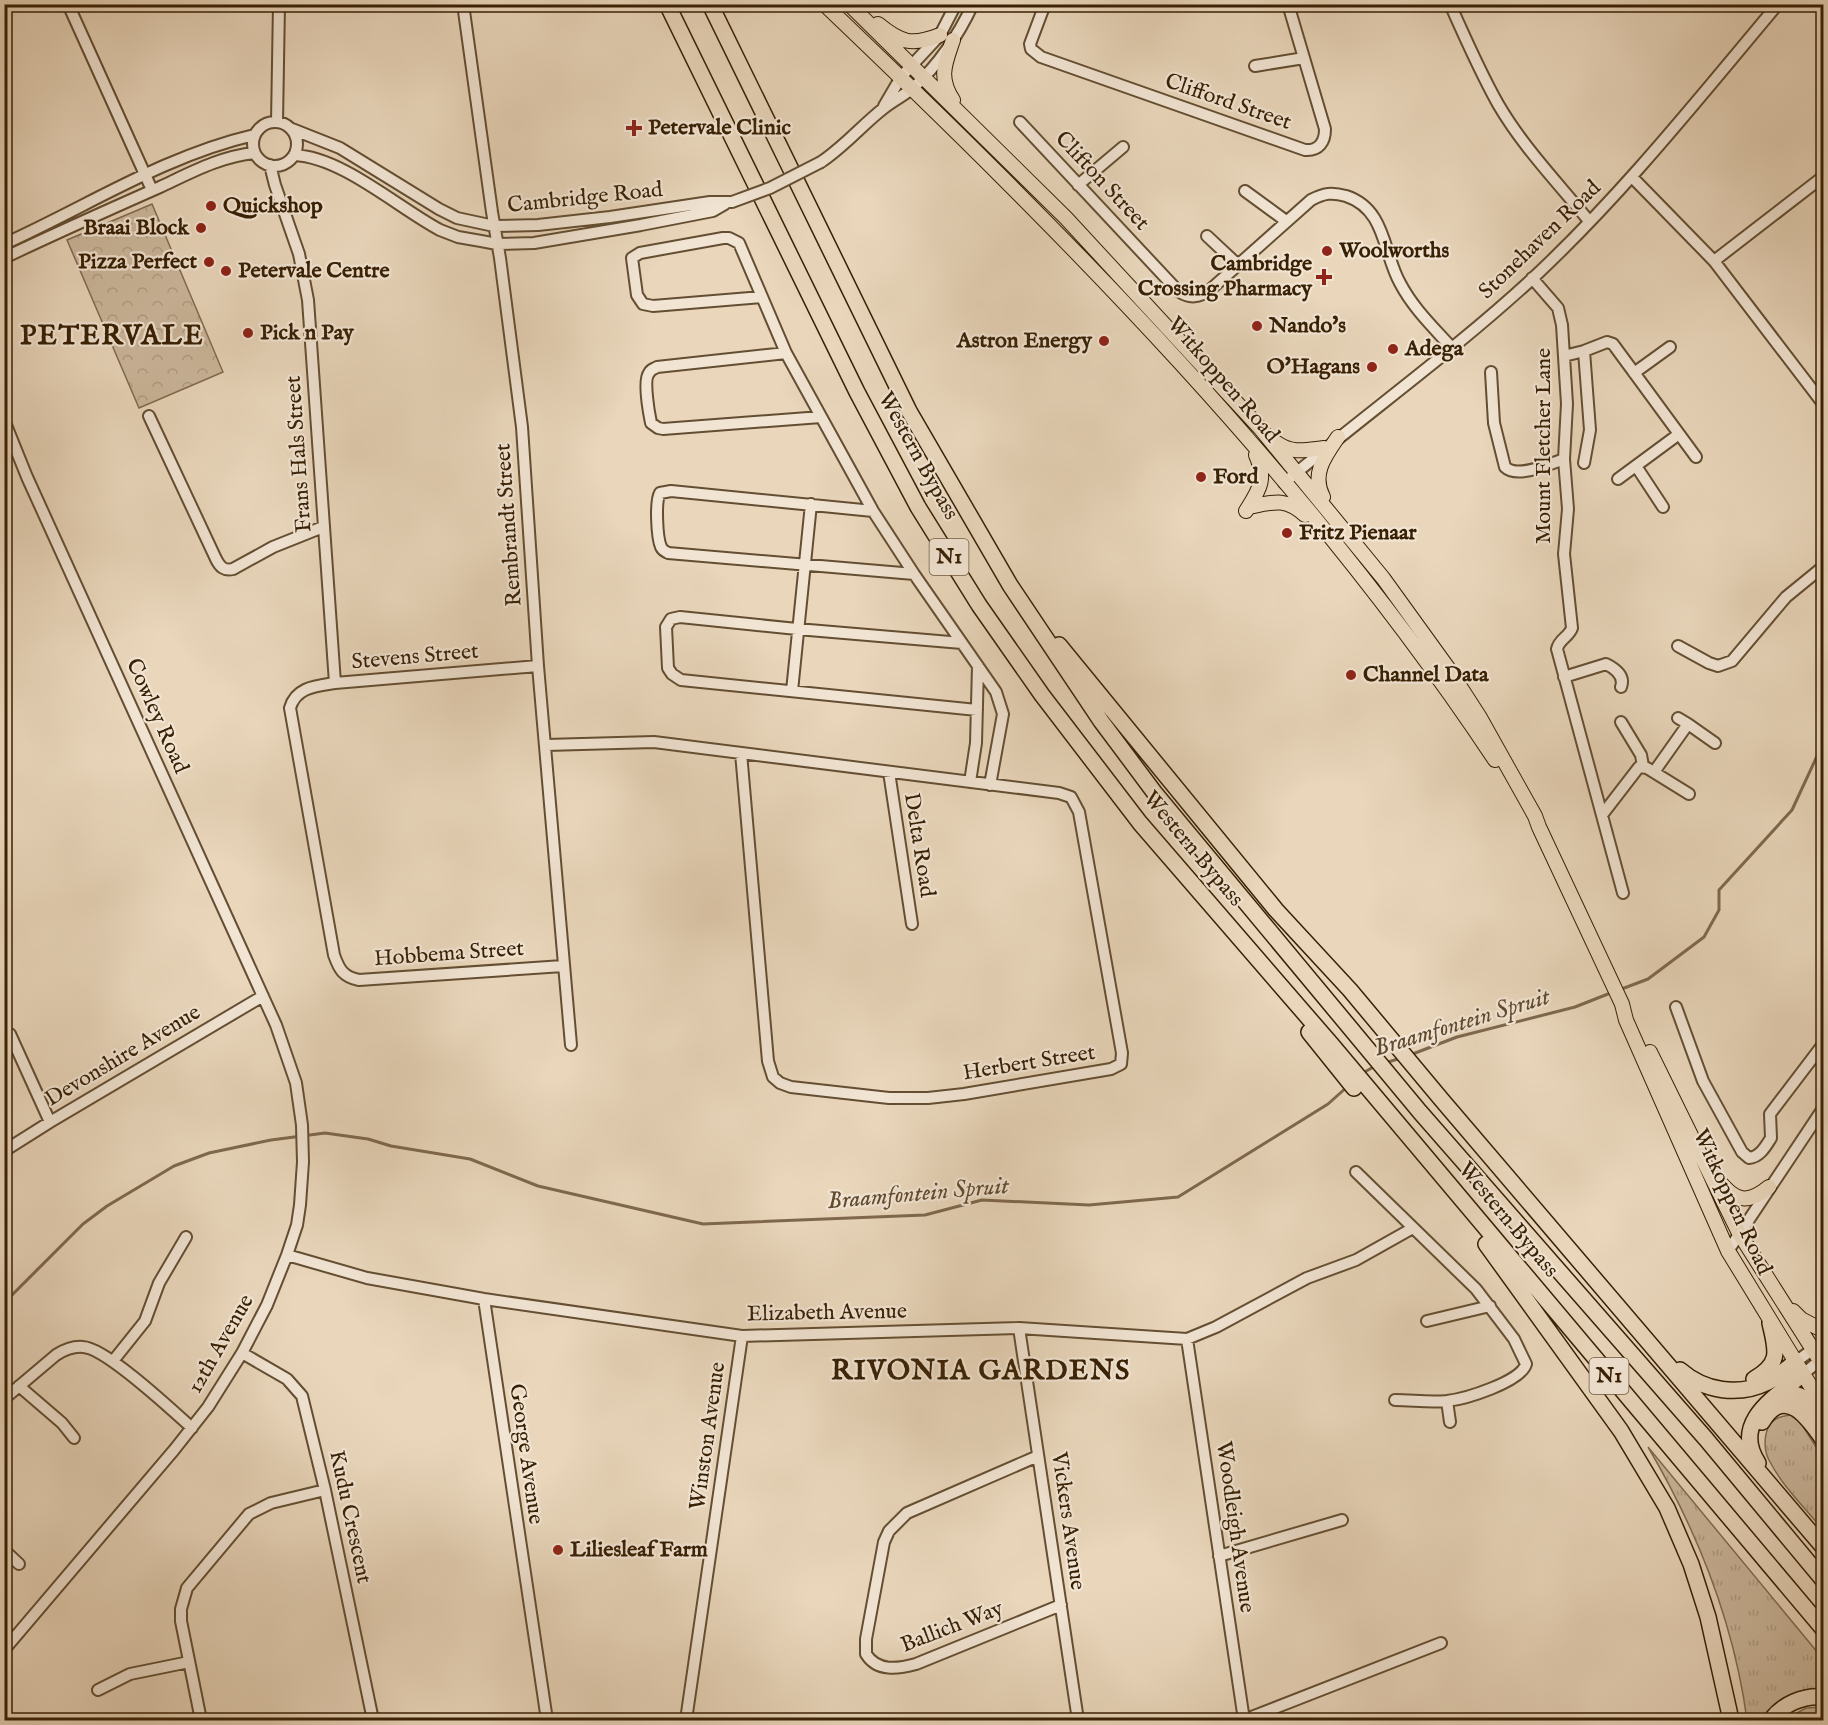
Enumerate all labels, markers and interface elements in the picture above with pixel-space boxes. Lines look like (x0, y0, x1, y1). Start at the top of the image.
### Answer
street label: Clifford Street (1161, 67, 1295, 137)
place label: Petervale Clinic (648, 114, 791, 142)
marker: Petervale Clinic (625, 119, 643, 137)
street label: Clifton Street (1049, 125, 1156, 237)
street label: Stonehaven Road (1473, 174, 1607, 305)
street label: Cambridge Road (506, 176, 664, 220)
place label: Quickshop (223, 192, 323, 220)
marker: Quickshop (204, 199, 218, 213)
place label: Braai Block (83, 214, 190, 242)
marker: Braai Block (194, 221, 208, 235)
place label: Woolworths (1338, 237, 1449, 265)
marker: Woolworths (1320, 244, 1334, 258)
place label: Pizza Perfect (78, 248, 197, 276)
place label: Cambridge Crossing Pharmacy (1138, 250, 1313, 303)
marker: Pizza Perfect (202, 255, 216, 269)
place label: Petervale Centre (238, 257, 390, 285)
marker: Petervale Centre (219, 264, 233, 278)
marker: Cambridge Crossing Pharmacy (1317, 270, 1331, 284)
street label: Witkoppen Road (1161, 311, 1286, 449)
place label: Nando's (1268, 312, 1346, 340)
district label: PETERVALE (20, 319, 204, 354)
place label: Pick n Pay (260, 319, 355, 347)
marker: Nando's (1250, 319, 1264, 333)
marker: Pick n Pay (241, 326, 255, 340)
place label: Astron Energy (956, 327, 1093, 355)
marker: Astron Energy (1097, 334, 1111, 348)
place label: Adega (1404, 335, 1464, 363)
marker: Adega (1386, 342, 1400, 356)
street label: Mount Fletcher Lane (1530, 348, 1558, 544)
place label: O'Hagans (1266, 353, 1360, 381)
marker: O'Hagans (1365, 360, 1379, 374)
street label: Frans Hals Street (280, 374, 318, 533)
street label: Western Bypass (871, 387, 965, 525)
street label: Rembrandt Street (489, 442, 529, 607)
place label: Ford (1213, 463, 1260, 491)
marker: Ford (1194, 470, 1208, 484)
place label: Fritz Pienaar (1299, 519, 1417, 547)
marker: Fritz Pienaar (1280, 526, 1294, 540)
road number: N1 (930, 539, 968, 575)
street label: Stevens Street (350, 637, 480, 677)
street label: Cowley Road (119, 654, 195, 778)
place label: Channel Data (1363, 661, 1489, 689)
marker: Channel Data (1344, 668, 1358, 682)
street label: Western Bypass (1137, 786, 1249, 912)
street label: Delta Road (897, 791, 941, 899)
street label: Hobbema Street (373, 935, 525, 973)
water label: Braamfontein Spruit (1370, 981, 1555, 1065)
street label: Devonshire Avenue (40, 999, 206, 1113)
street label: Herbert Street (961, 1039, 1098, 1087)
street label: Witkoppen Road (1686, 1124, 1778, 1280)
street label: Western Bypass (1452, 1157, 1564, 1283)
water label: Braamfontein Spruit (826, 1170, 1012, 1217)
street label: 12th Avenue (181, 1289, 261, 1399)
street label: Elizabeth Avenue (747, 1298, 907, 1328)
district label: RIVONIA GARDENS (831, 1354, 1131, 1389)
road number: N1 (1590, 1358, 1628, 1394)
street label: Winston Avenue (684, 1360, 732, 1512)
street label: George Avenue (502, 1382, 550, 1526)
street label: Woodleigh Avenue (1209, 1439, 1261, 1615)
street label: Kudu Crescent (322, 1448, 378, 1587)
street label: Vickers Avenue (1044, 1449, 1092, 1592)
place label: Liliesleaf Farm (570, 1536, 708, 1564)
marker: Liliesleaf Farm (551, 1543, 565, 1557)
street label: Ballich Way (897, 1595, 1007, 1659)

